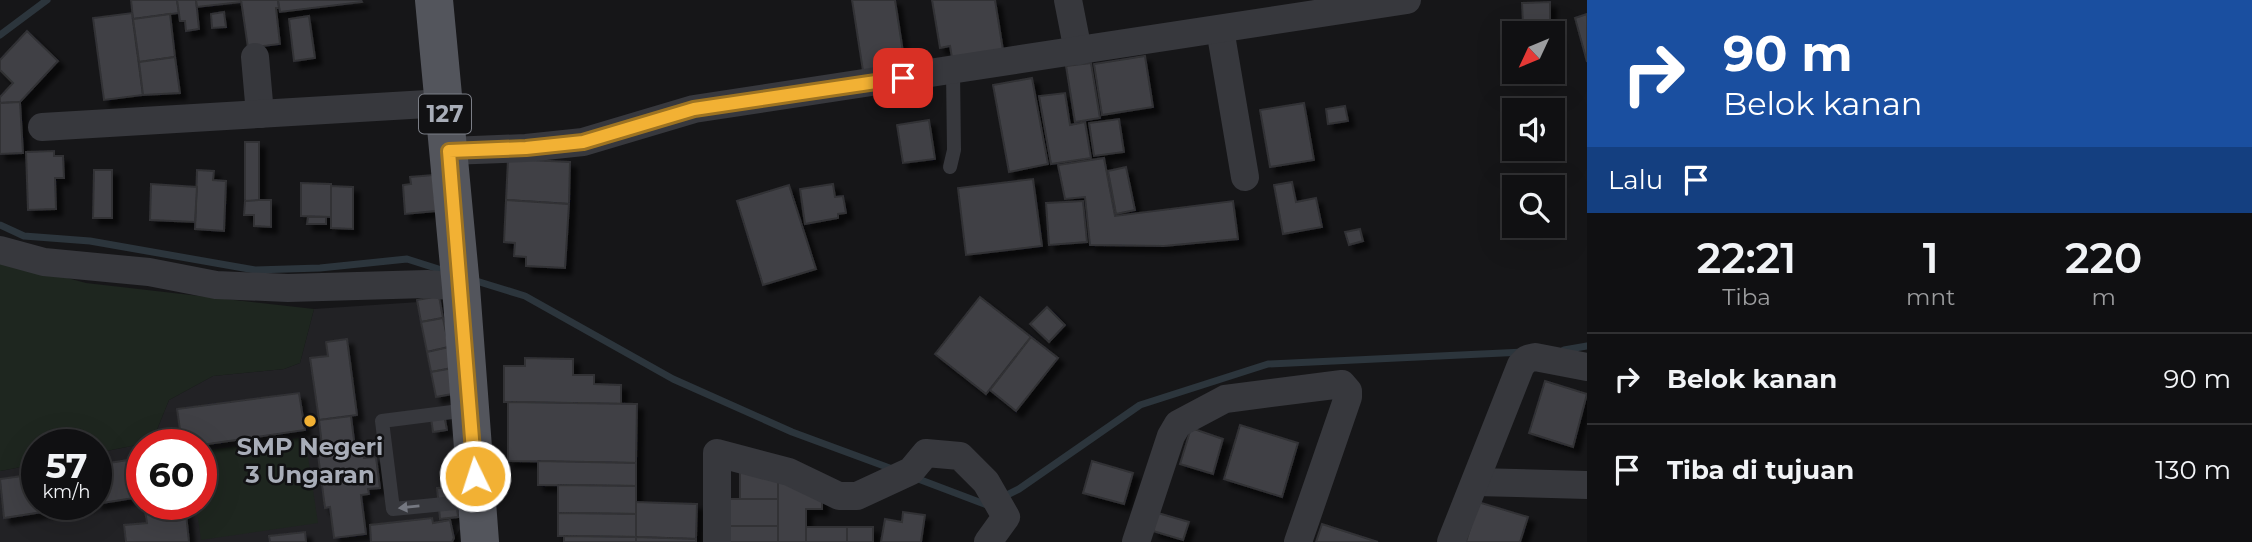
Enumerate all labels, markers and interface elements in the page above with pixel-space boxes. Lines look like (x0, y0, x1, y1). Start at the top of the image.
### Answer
north arrow (1502, 21, 1564, 84)
map controls (1502, 21, 1565, 238)
text: 90 m (1723, 24, 1853, 83)
icon: right (1608, 28, 1699, 119)
pin (873, 48, 933, 108)
icon: arrive (884, 59, 922, 97)
text: Belok kanan (1723, 84, 1923, 123)
road number: 127 (419, 94, 471, 134)
button: sound (1502, 98, 1565, 161)
icon: arrive (1677, 161, 1715, 199)
text: Lalu (1608, 164, 1663, 196)
button: search (1502, 175, 1565, 238)
text: 22:21 (1697, 232, 1796, 284)
text: 1 (1923, 232, 1939, 284)
text: 220 (2065, 232, 2142, 284)
text: Tiba (1722, 283, 1771, 311)
text: mnt (1906, 283, 1955, 311)
text: m (2091, 283, 2116, 311)
icon: right (1608, 360, 1646, 398)
text: Belok kanan (1667, 363, 1837, 395)
text: 90 m (2164, 363, 2231, 395)
marker: SMP Negeri 3 Ungaran (302, 413, 318, 429)
speed limit sign: 60 (126, 429, 217, 520)
place label: SMP Negeri 3 Ungaran (237, 432, 383, 489)
position arrow (438, 439, 512, 513)
text: 57 (45, 444, 88, 487)
icon: arrive (1608, 451, 1646, 489)
text: Tiba di tujuan (1667, 454, 1854, 486)
text: 130 m (2155, 454, 2231, 486)
text: km/h (42, 481, 91, 503)
one-way arrow (398, 502, 420, 513)

